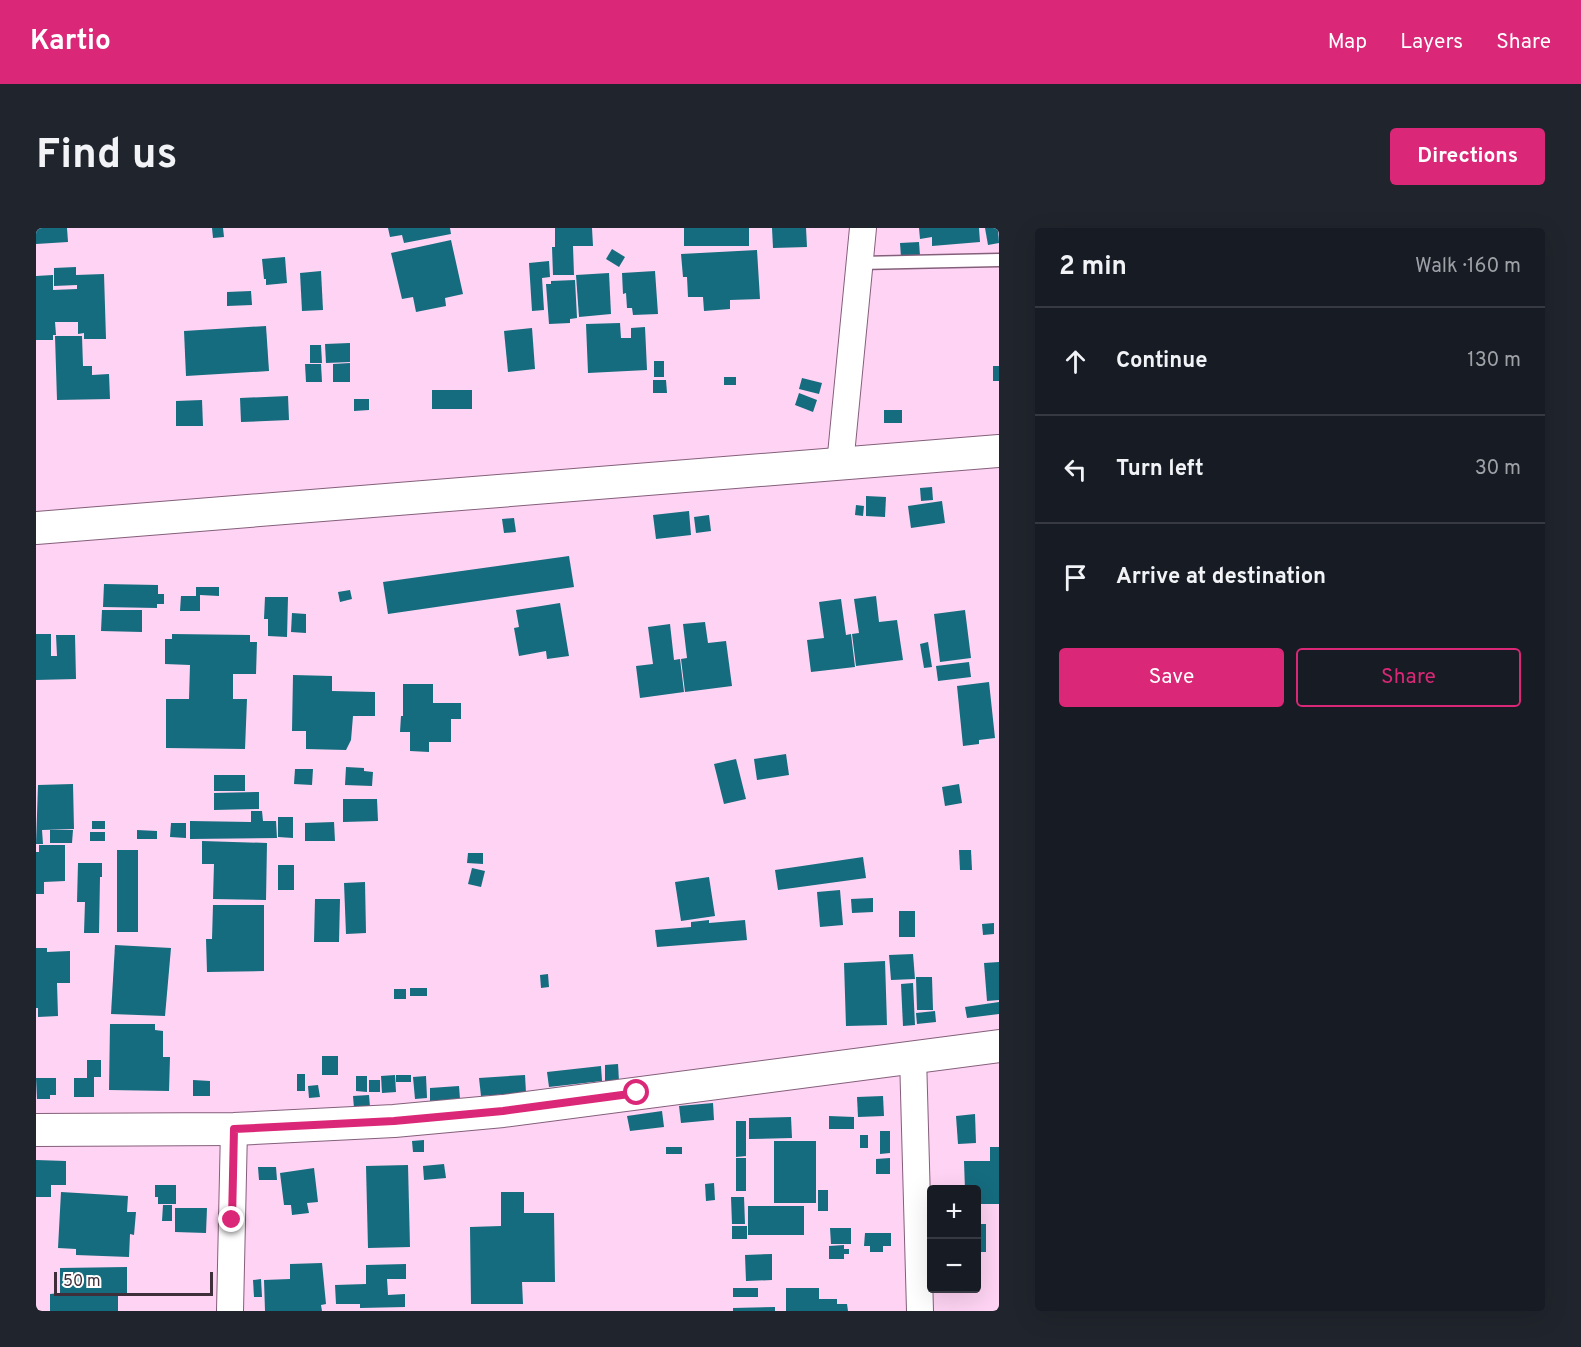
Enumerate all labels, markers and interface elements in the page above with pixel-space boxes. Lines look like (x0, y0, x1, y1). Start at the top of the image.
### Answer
text: Kartio (30, 24, 111, 60)
text: Map (1328, 29, 1367, 56)
text: Layers (1400, 29, 1463, 56)
text: Share (1496, 29, 1551, 56)
button: Directions (1390, 128, 1545, 185)
text: Find us (36, 130, 177, 183)
text: 2 min (1059, 251, 1127, 284)
text: Walk · 160 m (1415, 254, 1521, 280)
icon: ahead (1059, 345, 1092, 378)
text: Continue (1116, 348, 1207, 375)
text: 130 m (1467, 348, 1521, 374)
icon: left (1059, 453, 1092, 486)
text: Turn left (1116, 456, 1204, 483)
text: 30 m (1475, 456, 1521, 482)
icon: arrive (1059, 561, 1092, 594)
text: Arrive at destination (1116, 564, 1326, 591)
button: Save (1059, 648, 1284, 707)
button: Share (1296, 648, 1521, 707)
route start (623, 1079, 649, 1105)
map controls (927, 1185, 981, 1293)
button: + (927, 1185, 981, 1239)
route end (218, 1206, 244, 1232)
button: − (927, 1239, 981, 1293)
scale bar (54, 1269, 213, 1296)
text: 50 m (63, 1272, 101, 1292)

